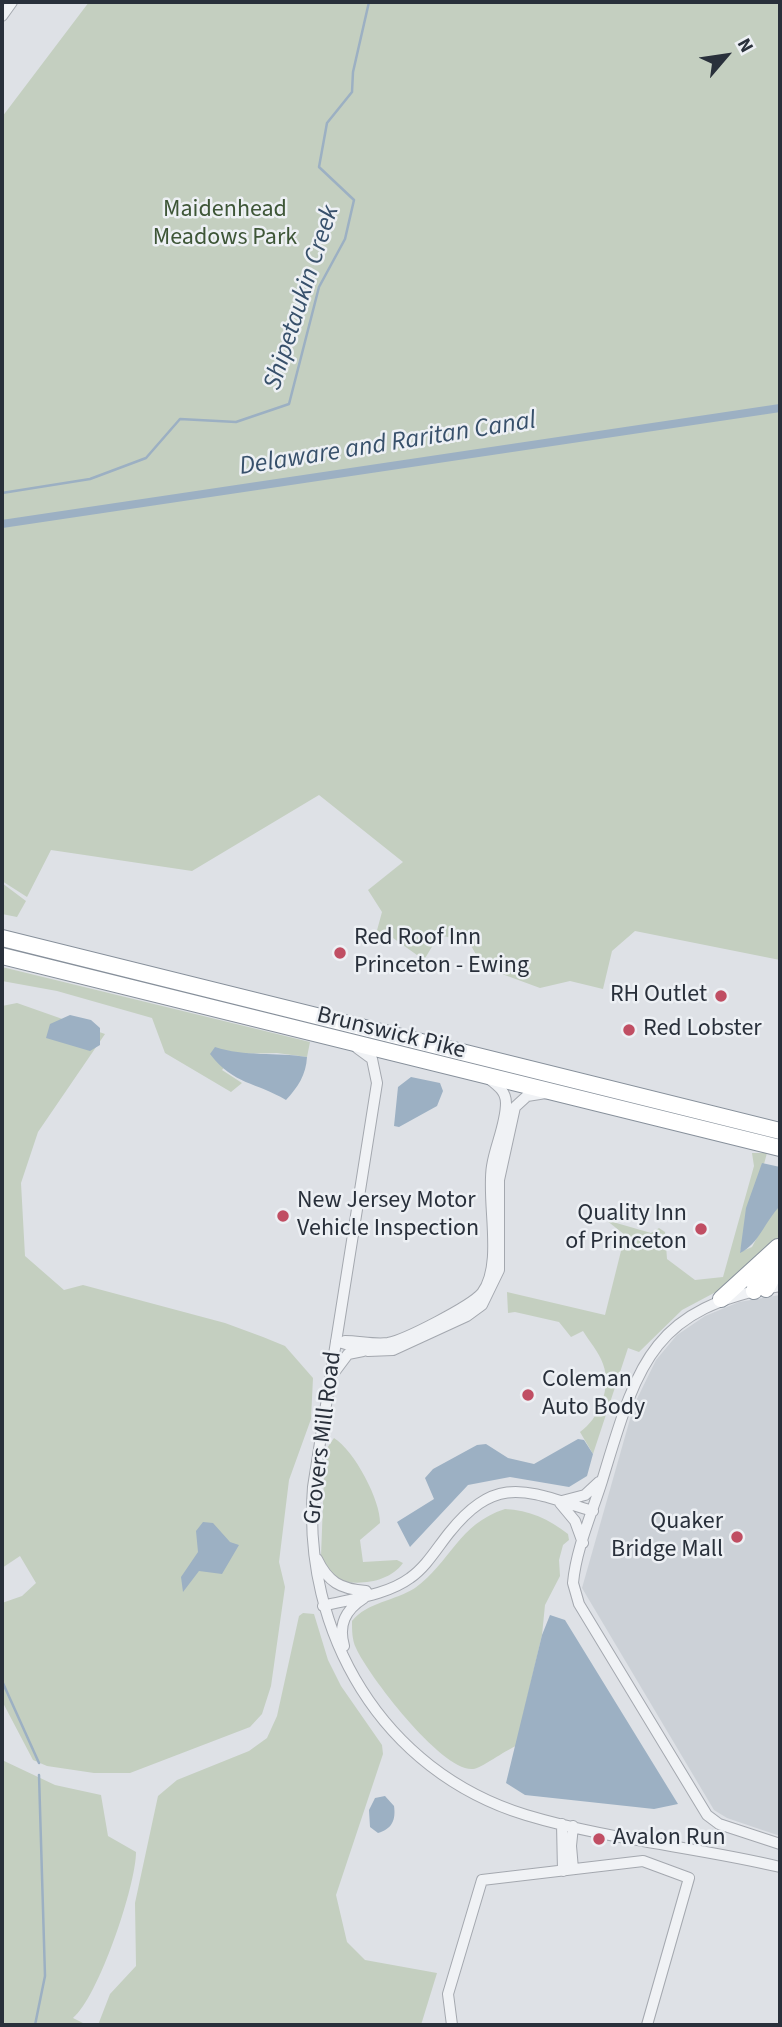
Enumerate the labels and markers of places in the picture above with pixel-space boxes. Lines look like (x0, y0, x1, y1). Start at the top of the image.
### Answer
place label: Red Roof Inn Princeton - Ewing (354, 925, 529, 981)
marker: Red Roof Inn Princeton - Ewing (332, 945, 348, 961)
place label: RH Outlet (610, 982, 707, 1010)
marker: RH Outlet (713, 988, 729, 1004)
place label: Red Lobster (643, 1016, 762, 1044)
marker: Red Lobster (621, 1022, 637, 1038)
place label: New Jersey Motor Vehicle Inspection (297, 1188, 479, 1244)
place label: Quality Inn of Princeton (565, 1201, 687, 1257)
marker: New Jersey Motor Vehicle Inspection (275, 1208, 291, 1224)
marker: Quality Inn of Princeton (693, 1221, 709, 1237)
place label: Coleman Auto Body (542, 1367, 645, 1423)
marker: Coleman Auto Body (520, 1387, 536, 1403)
place label: Quaker Bridge Mall (611, 1509, 723, 1565)
marker: Quaker Bridge Mall (729, 1529, 745, 1545)
place label: Avalon Run (613, 1825, 726, 1853)
marker: Avalon Run (591, 1831, 607, 1847)

